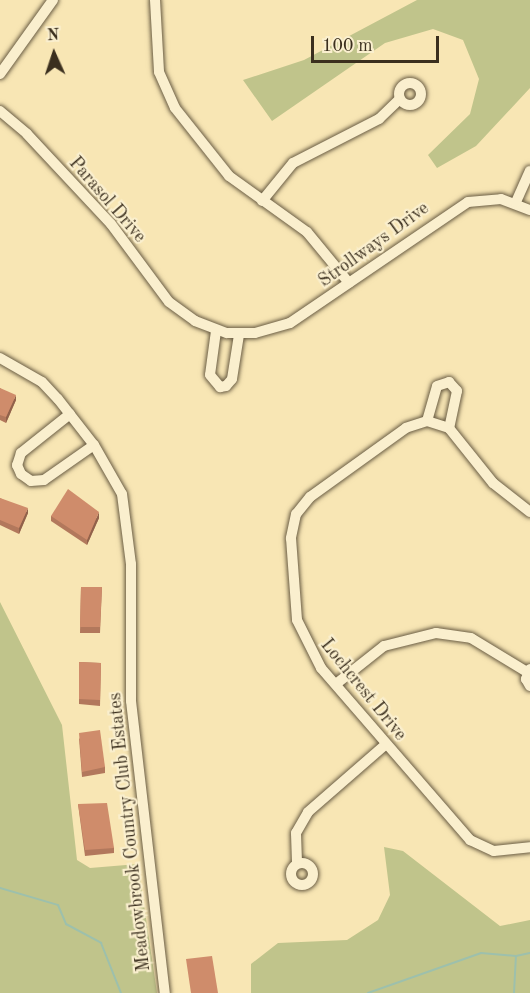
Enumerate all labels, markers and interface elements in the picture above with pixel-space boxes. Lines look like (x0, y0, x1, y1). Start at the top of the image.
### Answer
north arrow (24, 24, 84, 84)
scale bar (314, 24, 442, 62)
text: N (47, 28, 60, 44)
text: 100 m (322, 37, 373, 55)
street label: Parasol Drive (64, 153, 150, 247)
street label: Strollways Drive (315, 198, 433, 292)
street label: Lochcrest Drive (315, 635, 411, 745)
street label: Meadowbrook Country Club Estates (105, 691, 155, 973)

